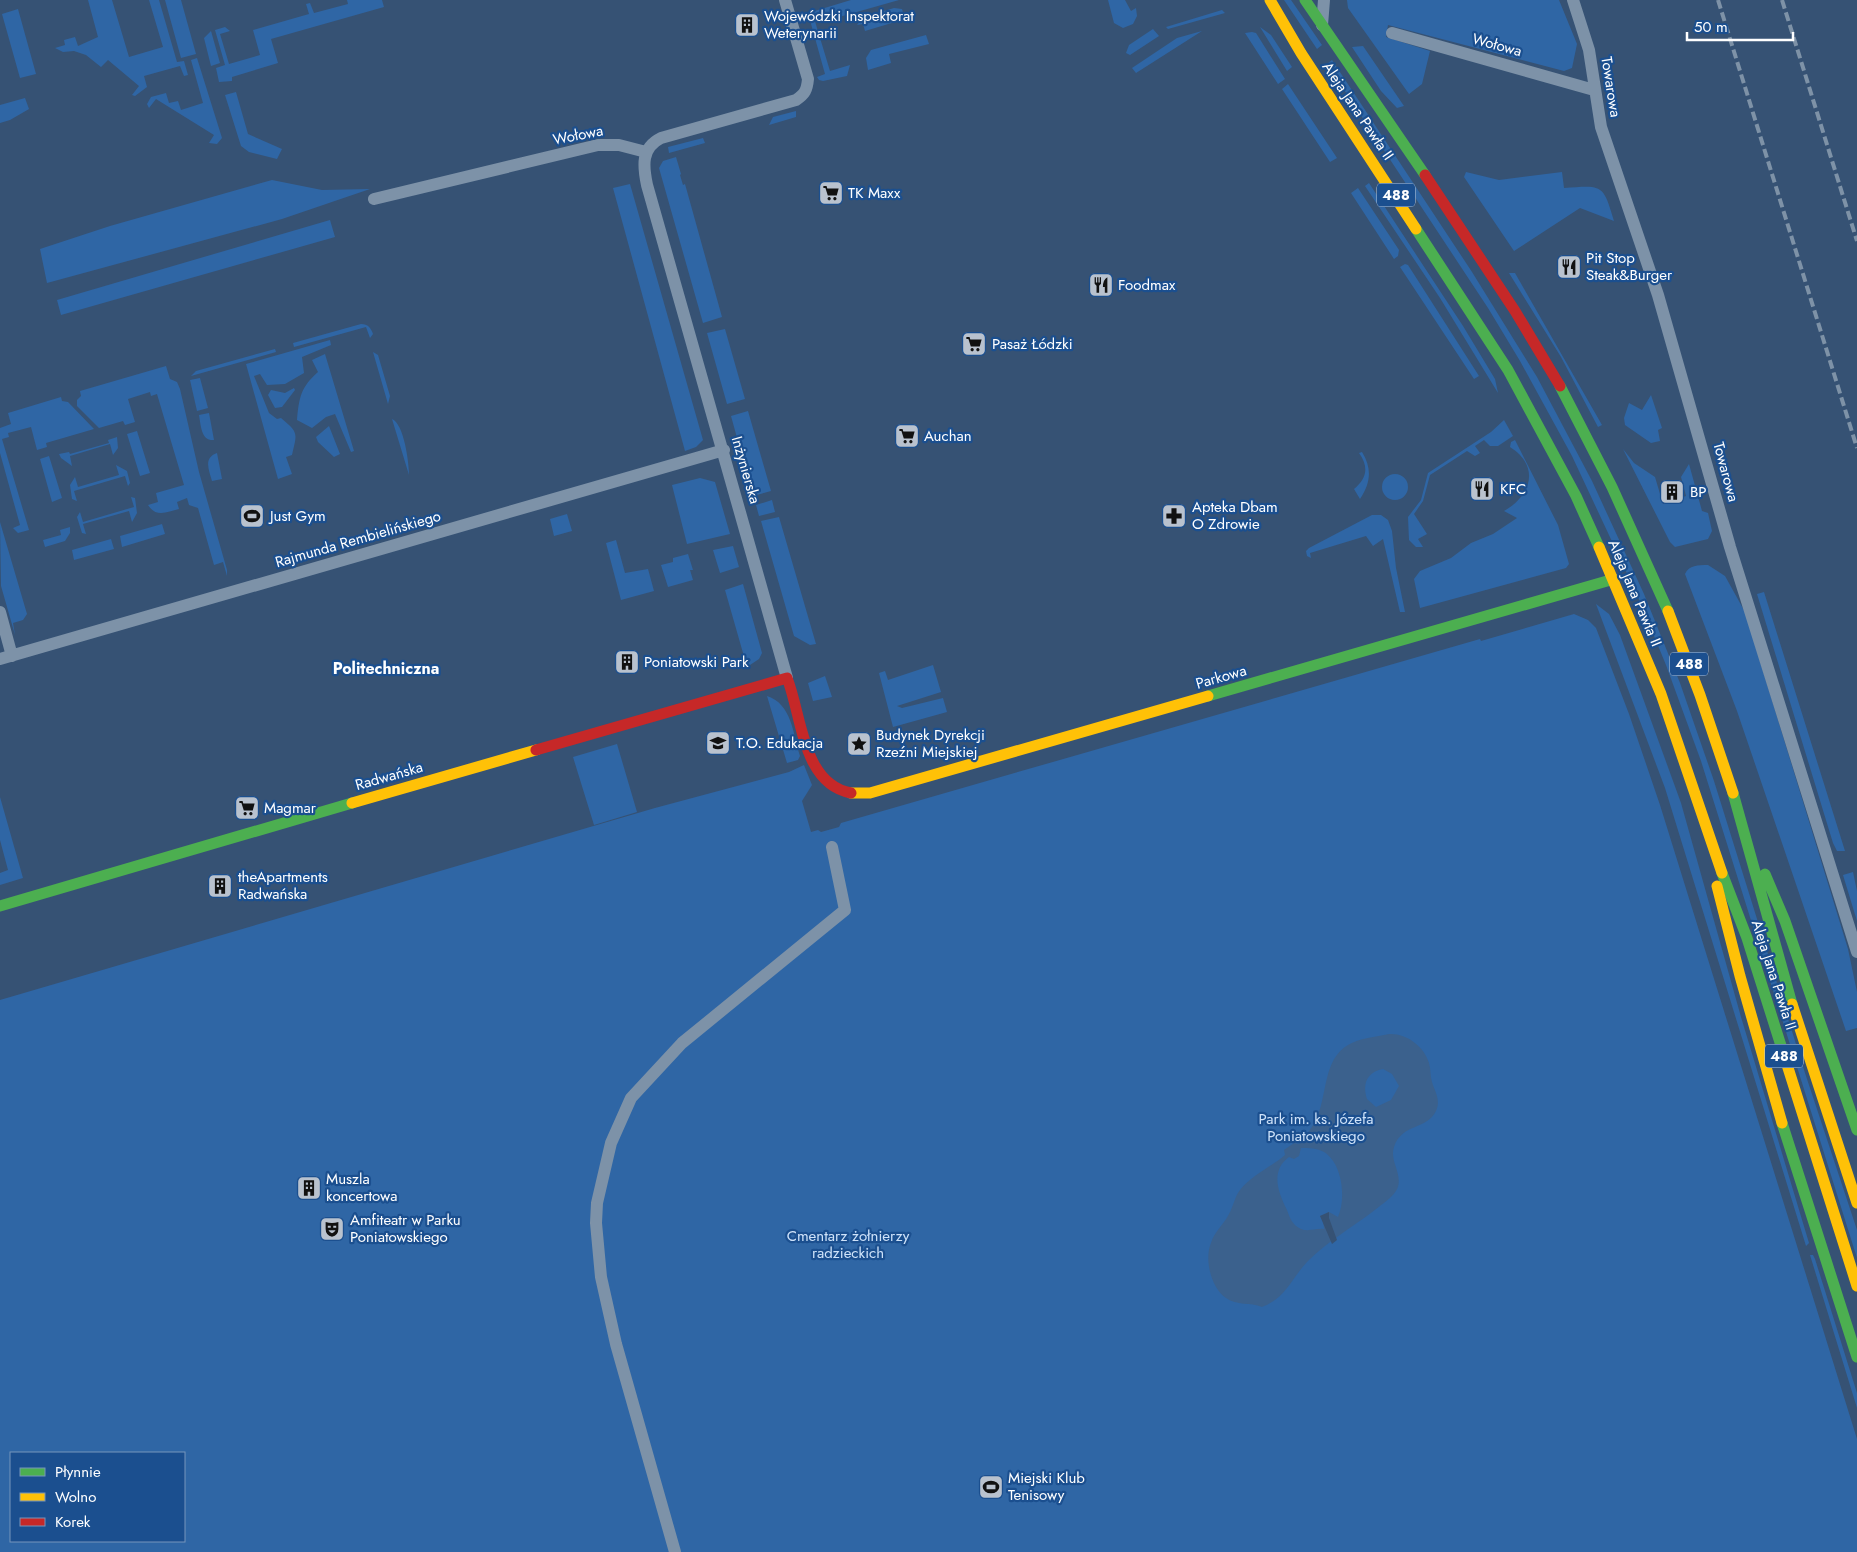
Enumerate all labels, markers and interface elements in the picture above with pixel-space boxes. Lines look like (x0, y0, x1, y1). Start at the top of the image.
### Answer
place label: Wojewódzki Inspektorat Weterynarii (764, 5, 914, 44)
scale bar (1687, 10, 1793, 42)
building icon: Wojewódzki Inspektorat Weterynarii (734, 12, 760, 38)
text: 50 m (1694, 16, 1728, 38)
street label: Wołowa (1470, 28, 1524, 62)
street label: Towarowa (1595, 55, 1627, 119)
street label: Aleja Jana Pawła II (1317, 57, 1399, 165)
street label: Wołowa (551, 119, 605, 151)
supermarket icon: TK Maxx (818, 180, 844, 206)
place label: TK Maxx (848, 182, 901, 204)
road number: 488 (1377, 184, 1415, 206)
place label: Pit Stop Steak&Burger (1586, 247, 1673, 286)
restaurant icon: Pit Stop Steak&Burger (1556, 254, 1582, 280)
restaurant icon: Foodmax (1088, 272, 1114, 298)
place label: Foodmax (1118, 274, 1176, 296)
supermarket icon: Pasaż Łódzki (961, 331, 987, 357)
place label: Pasaż Łódzki (992, 333, 1073, 355)
supermarket icon: Auchan (894, 423, 920, 449)
place label: Auchan (924, 425, 972, 447)
street label: Inżynierska (726, 434, 766, 506)
street label: Towarowa (1707, 440, 1745, 504)
restaurant icon: KFC (1469, 476, 1495, 502)
place label: KFC (1500, 478, 1526, 500)
building icon: BP (1659, 479, 1685, 505)
place label: BP (1690, 481, 1707, 503)
place label: Apteka Dbam O Zdrowie (1192, 496, 1278, 535)
sports icon: Just Gym (239, 503, 265, 529)
pharmacy icon: Apteka Dbam O Zdrowie (1161, 503, 1187, 529)
place label: Just Gym (268, 505, 326, 527)
street label: Rajmunda Rembielińskiego (273, 505, 443, 573)
street label: Aleja Jana Pawła II (1602, 536, 1668, 650)
building icon: Poniatowski Park (614, 649, 640, 675)
place label: Poniatowski Park (644, 651, 749, 673)
road number: 488 (1670, 652, 1708, 676)
district label: Politechniczna (333, 657, 439, 680)
street label: Parkowa (1193, 659, 1249, 695)
place label: Budynek Dyrekcji Rzeźni Miejskiej (876, 724, 985, 763)
school or university icon: T.O. Edukacja (705, 730, 731, 756)
place icon: Budynek Dyrekcji Rzeźni Miejskiej (846, 731, 872, 757)
place label: T.O. Edukacja (736, 732, 823, 754)
street label: Radwańska (353, 756, 425, 796)
supermarket icon: Magmar (234, 795, 260, 821)
place label: Magmar (264, 797, 317, 819)
place label: theApartments Radwańska (238, 866, 328, 905)
building icon: theApartments Radwańska (207, 873, 233, 899)
street label: Aleja Jana Pawła II (1746, 917, 1802, 1033)
road number: 488 (1765, 1044, 1803, 1068)
park label: Park im. ks. Józefa Poniatowskiego (1259, 1108, 1373, 1147)
place label: Muszla koncertowa (326, 1168, 397, 1207)
building icon: Muszla koncertowa (296, 1175, 322, 1201)
place label: Amfiteatr w Parku Poniatowskiego (350, 1209, 461, 1248)
theatre icon: Amfiteatr w Parku Poniatowskiego (319, 1216, 345, 1242)
park label: Cmentarz żołnierzy radzieckich (787, 1225, 910, 1264)
legend (10, 1452, 185, 1542)
text: Płynnie (55, 1461, 101, 1483)
place label: Miejski Klub Tenisowy (1008, 1467, 1085, 1506)
sports icon: Miejski Klub Tenisowy (978, 1474, 1004, 1500)
text: Wolno (55, 1486, 96, 1508)
text: Korek (55, 1511, 91, 1533)

